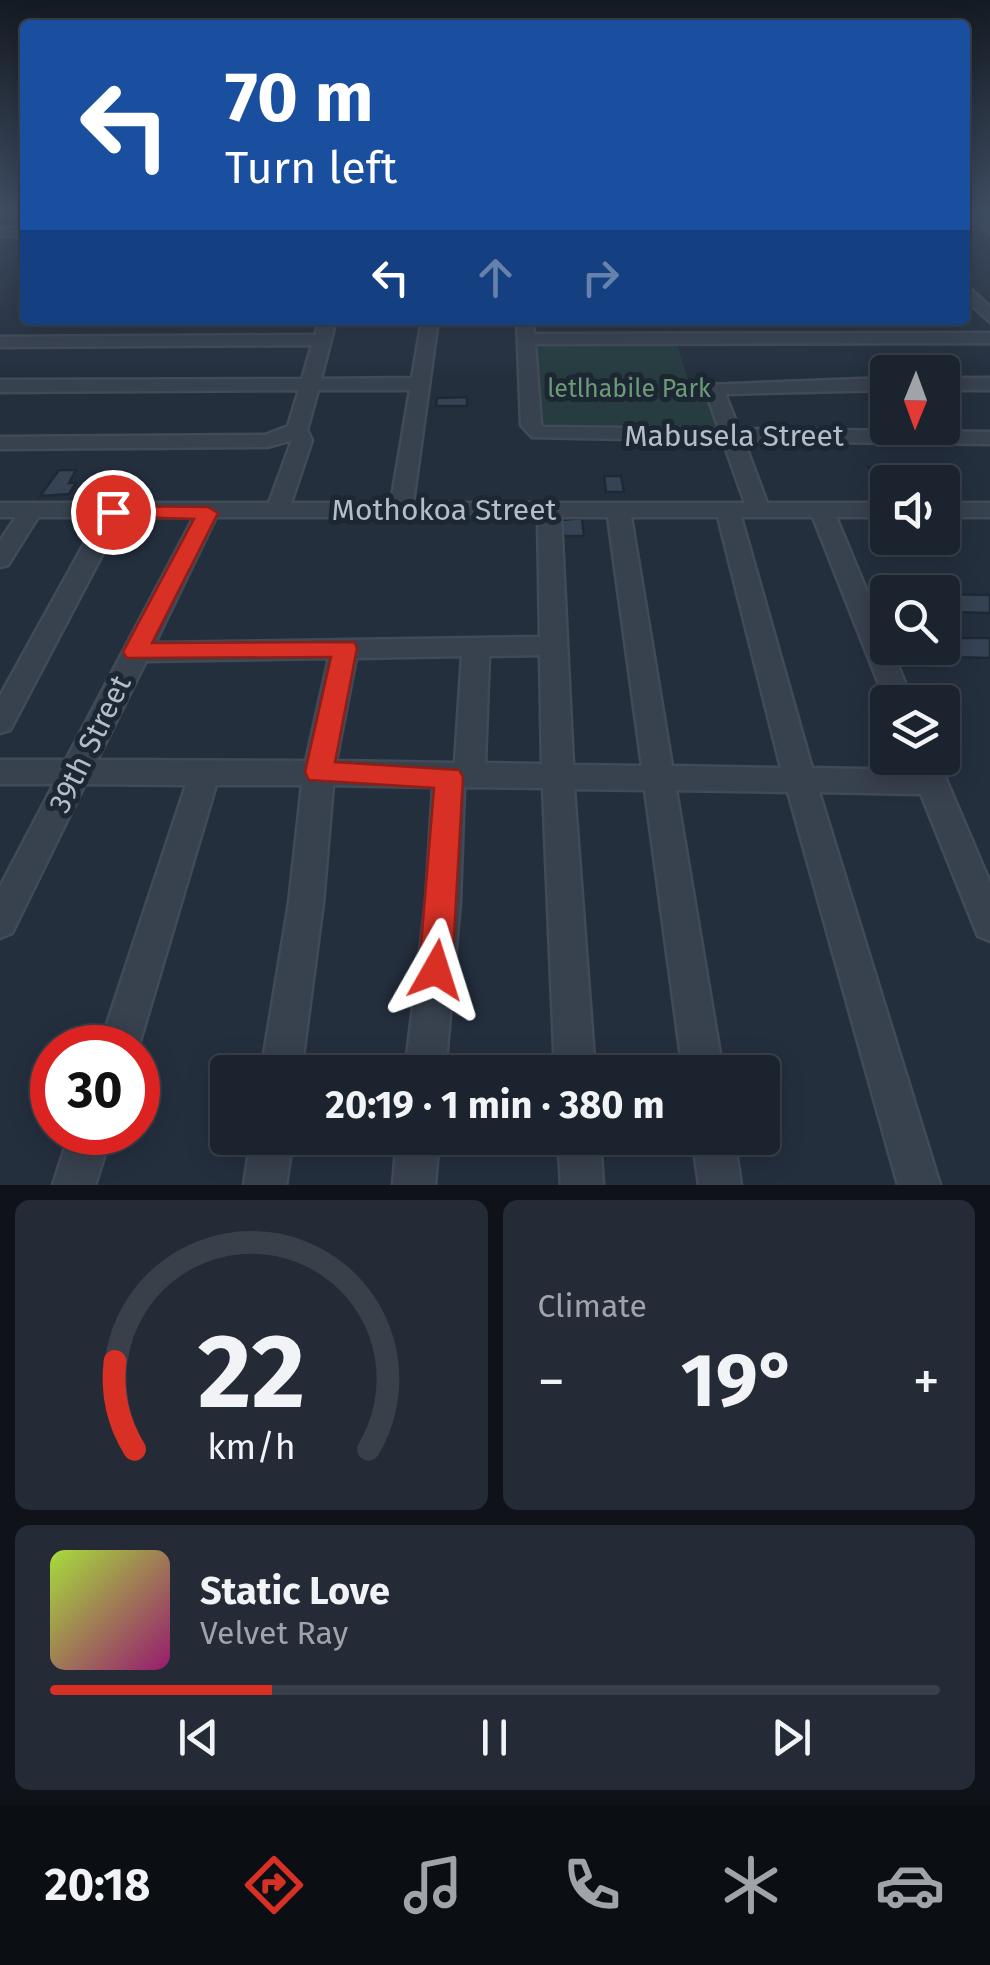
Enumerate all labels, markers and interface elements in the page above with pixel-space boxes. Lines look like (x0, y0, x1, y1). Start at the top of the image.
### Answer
text: 70 m (225, 56, 374, 140)
icon: left (60, 60, 190, 190)
text: Turn left (225, 141, 397, 195)
icon: left (363, 250, 418, 305)
icon: ahead (468, 250, 523, 305)
icon: right (573, 250, 628, 305)
north arrow (870, 355, 960, 445)
map controls (870, 355, 960, 775)
park label: letlhabile Park (547, 374, 711, 404)
street label: Mabusela Street (624, 418, 844, 454)
button: sound (870, 465, 960, 555)
pin (71, 470, 156, 555)
icon: arrive (86, 485, 141, 540)
street label: Mothokoa Street (332, 492, 557, 528)
button: search (870, 575, 960, 665)
street label: 39th Street (41, 669, 139, 818)
button: layers (870, 685, 960, 775)
position arrow (384, 918, 488, 1022)
speed limit sign: 30 (30, 1025, 160, 1155)
text: 20:19 · 1 min · 380 m (325, 1082, 665, 1128)
text: Climate (538, 1287, 647, 1325)
text: 22 (197, 1310, 305, 1435)
text: 19° (681, 1336, 797, 1426)
text: − (538, 1349, 565, 1415)
text: + (913, 1349, 940, 1415)
text: km/h (207, 1426, 295, 1468)
text: Static Love (200, 1568, 390, 1614)
text: Velvet Ray (200, 1614, 348, 1652)
icon: previous (171, 1710, 226, 1765)
icon: pause (467, 1710, 522, 1765)
icon: next (764, 1710, 819, 1765)
icon: directions (239, 1850, 309, 1920)
icon: music (398, 1850, 468, 1920)
icon: phone (557, 1850, 627, 1920)
icon: climate (716, 1850, 786, 1920)
icon: car (875, 1850, 945, 1920)
text: 20:18 (45, 1858, 150, 1912)

